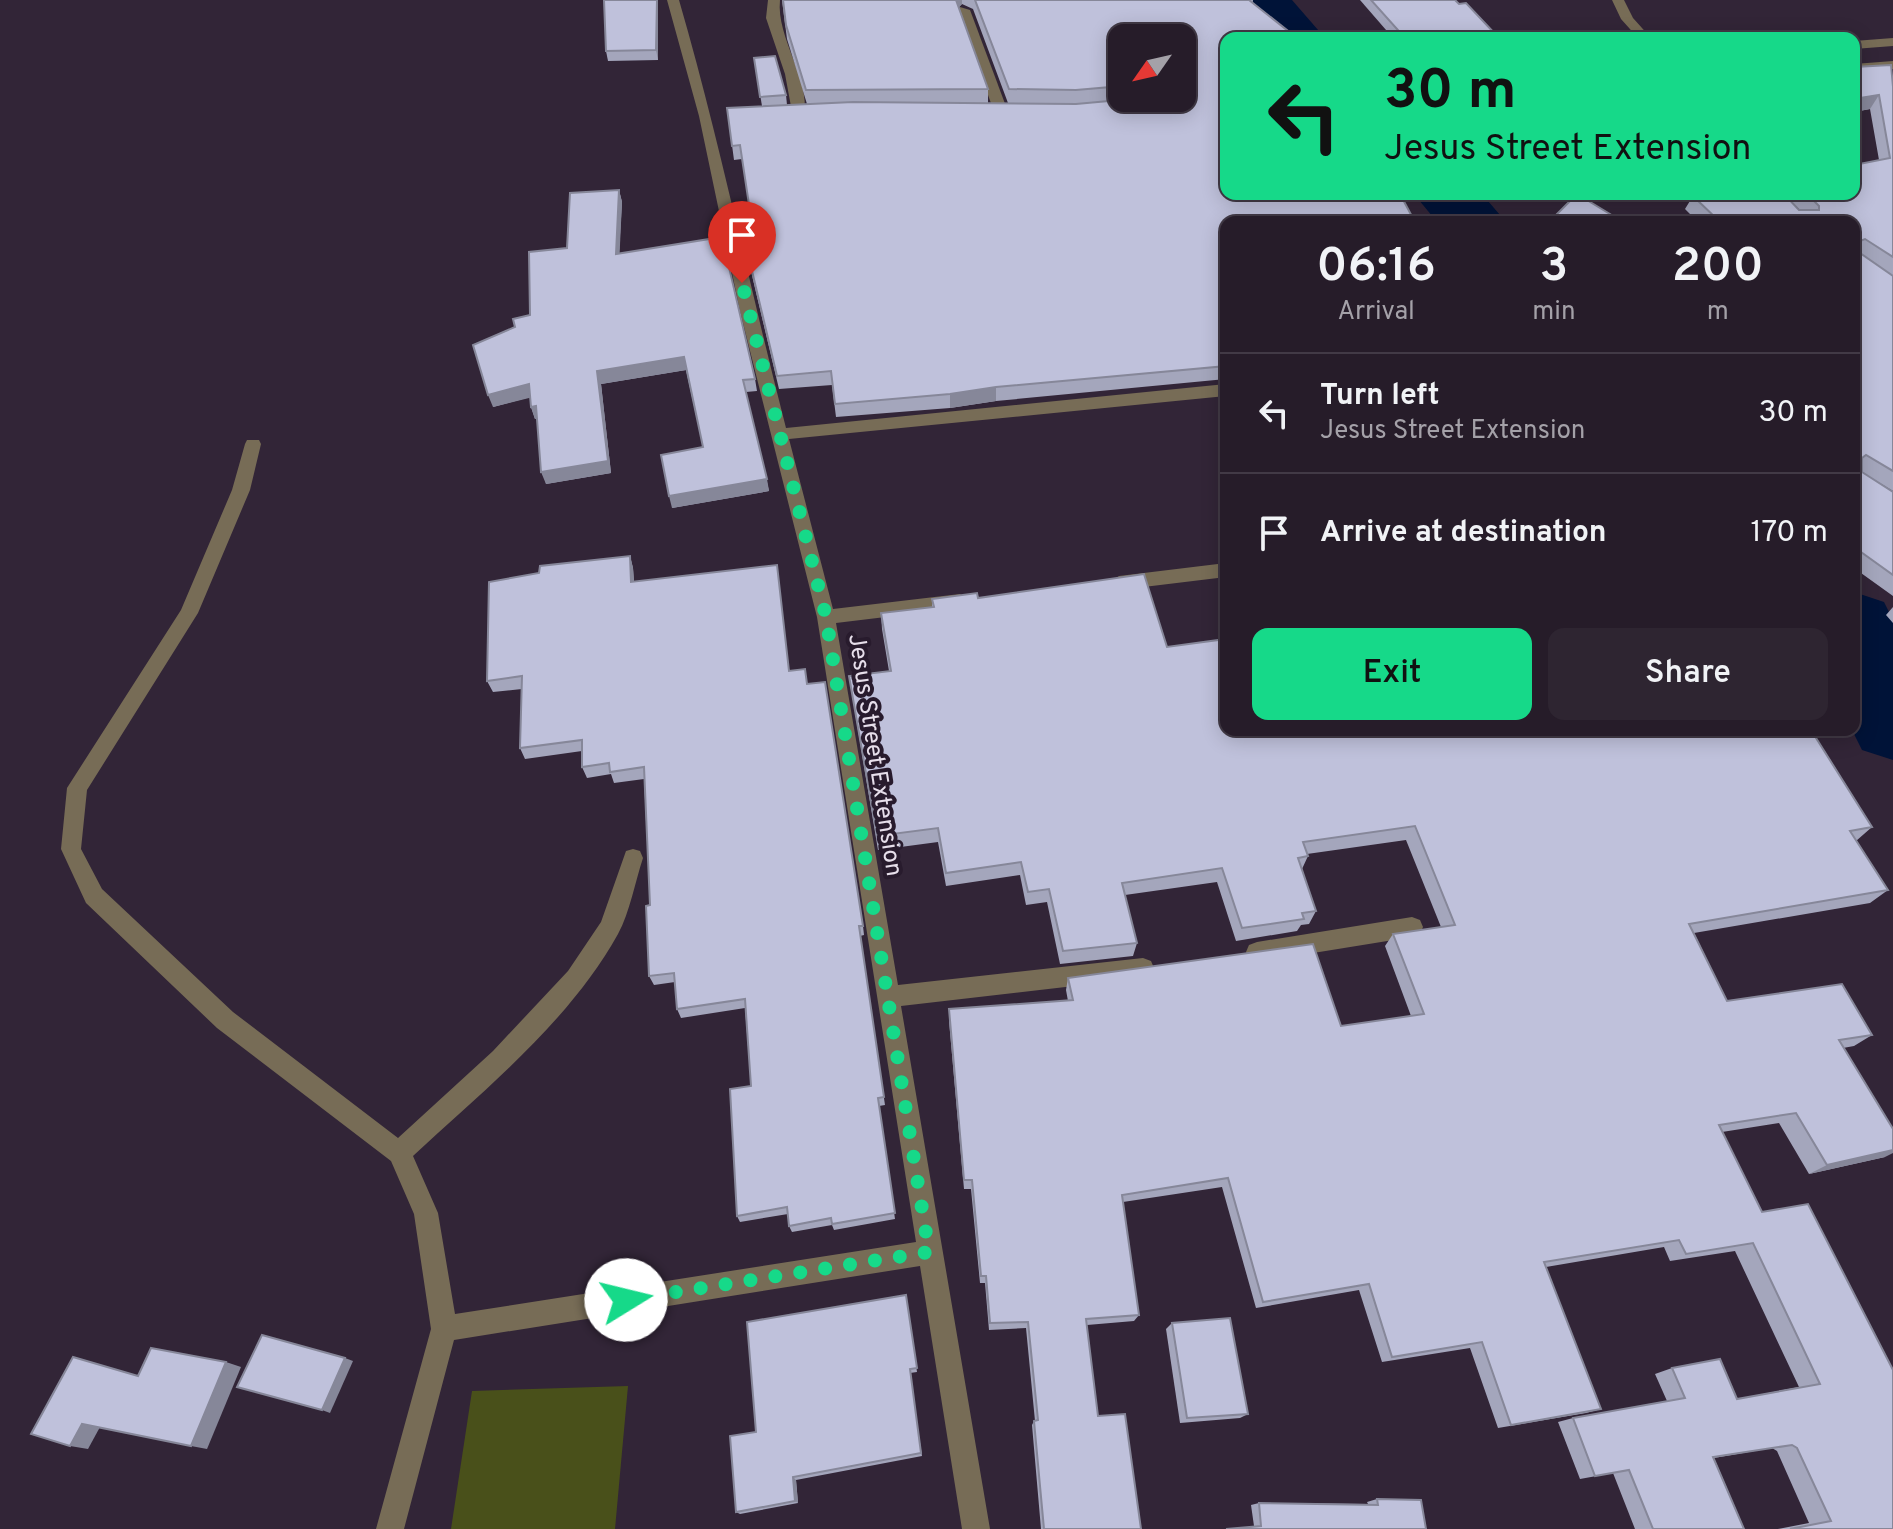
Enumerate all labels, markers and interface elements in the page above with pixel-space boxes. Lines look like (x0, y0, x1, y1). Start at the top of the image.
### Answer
north arrow (1108, 24, 1196, 112)
map controls (1108, 24, 1196, 112)
text: 30 m (1384, 58, 1517, 128)
icon: left (1252, 64, 1356, 168)
text: Jesus Street Extension (1384, 127, 1752, 173)
pin (708, 201, 776, 283)
icon: arrive (720, 213, 764, 257)
text: 06:16 (1316, 238, 1436, 298)
text: 3 (1540, 238, 1568, 298)
text: 200 (1672, 238, 1764, 298)
text: Arrival (1337, 296, 1415, 329)
text: min (1532, 296, 1576, 329)
text: m (1707, 296, 1729, 329)
text: Turn left (1320, 378, 1440, 415)
icon: left (1252, 391, 1296, 435)
text: 30 m (1759, 395, 1828, 432)
text: Jesus Street Extension (1320, 415, 1586, 448)
icon: arrive (1252, 511, 1296, 555)
text: Arrive at destination (1320, 515, 1606, 552)
text: 170 m (1750, 515, 1828, 552)
button: Exit (1252, 628, 1532, 720)
button: Share (1548, 628, 1828, 720)
street label: Jesus Street Extension (840, 632, 908, 878)
position arrow (584, 1258, 668, 1342)

